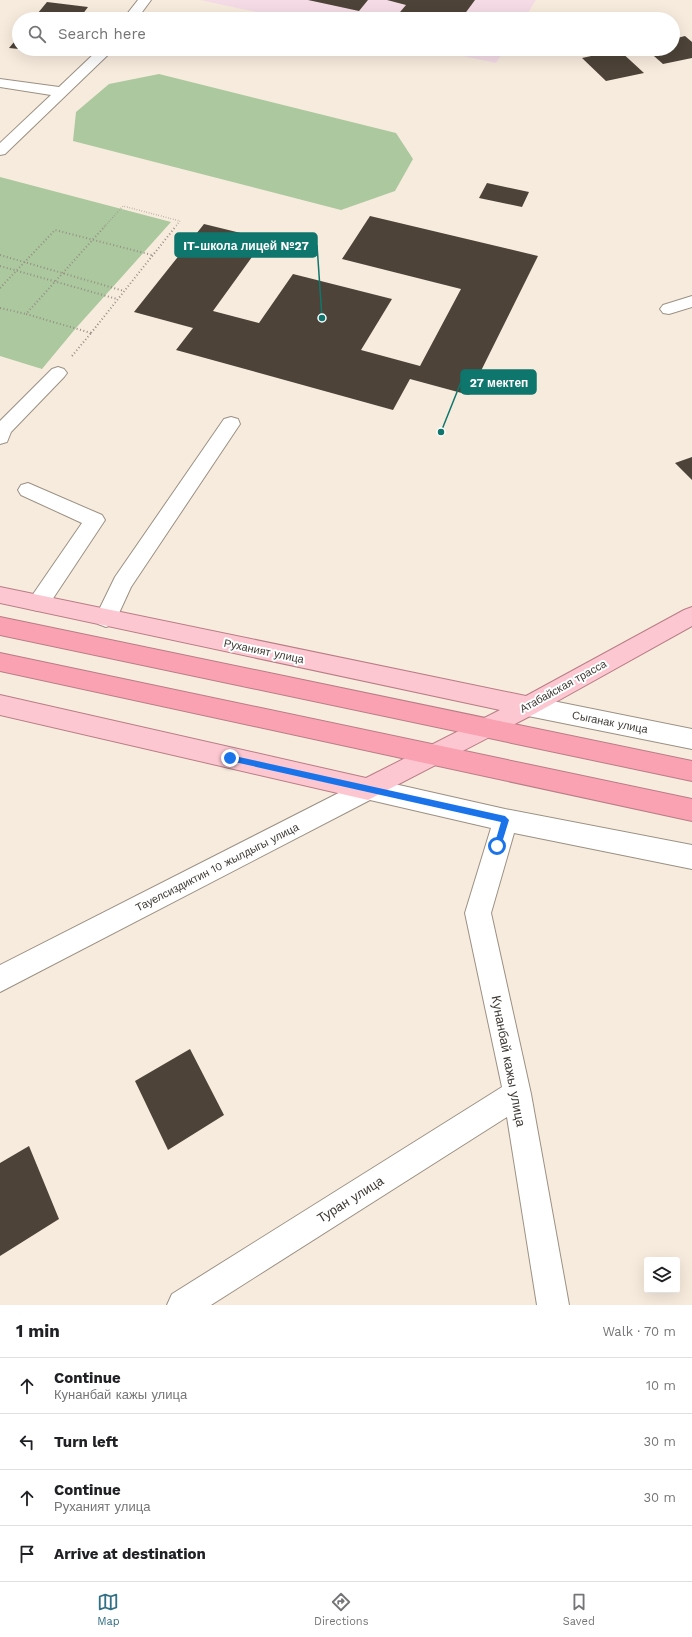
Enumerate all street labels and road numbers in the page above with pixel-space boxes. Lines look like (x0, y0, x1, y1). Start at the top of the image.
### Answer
street label: Руханият улица (223, 637, 306, 667)
street label: Атабайская трасса (518, 657, 610, 716)
street label: Сыганак улица (571, 709, 650, 736)
street label: Тауелсиздиктин 10 жылдыгы улица (134, 820, 302, 914)
street label: Кунанбай кажы улица (488, 994, 529, 1129)
street label: Туран улица (314, 1173, 387, 1226)

